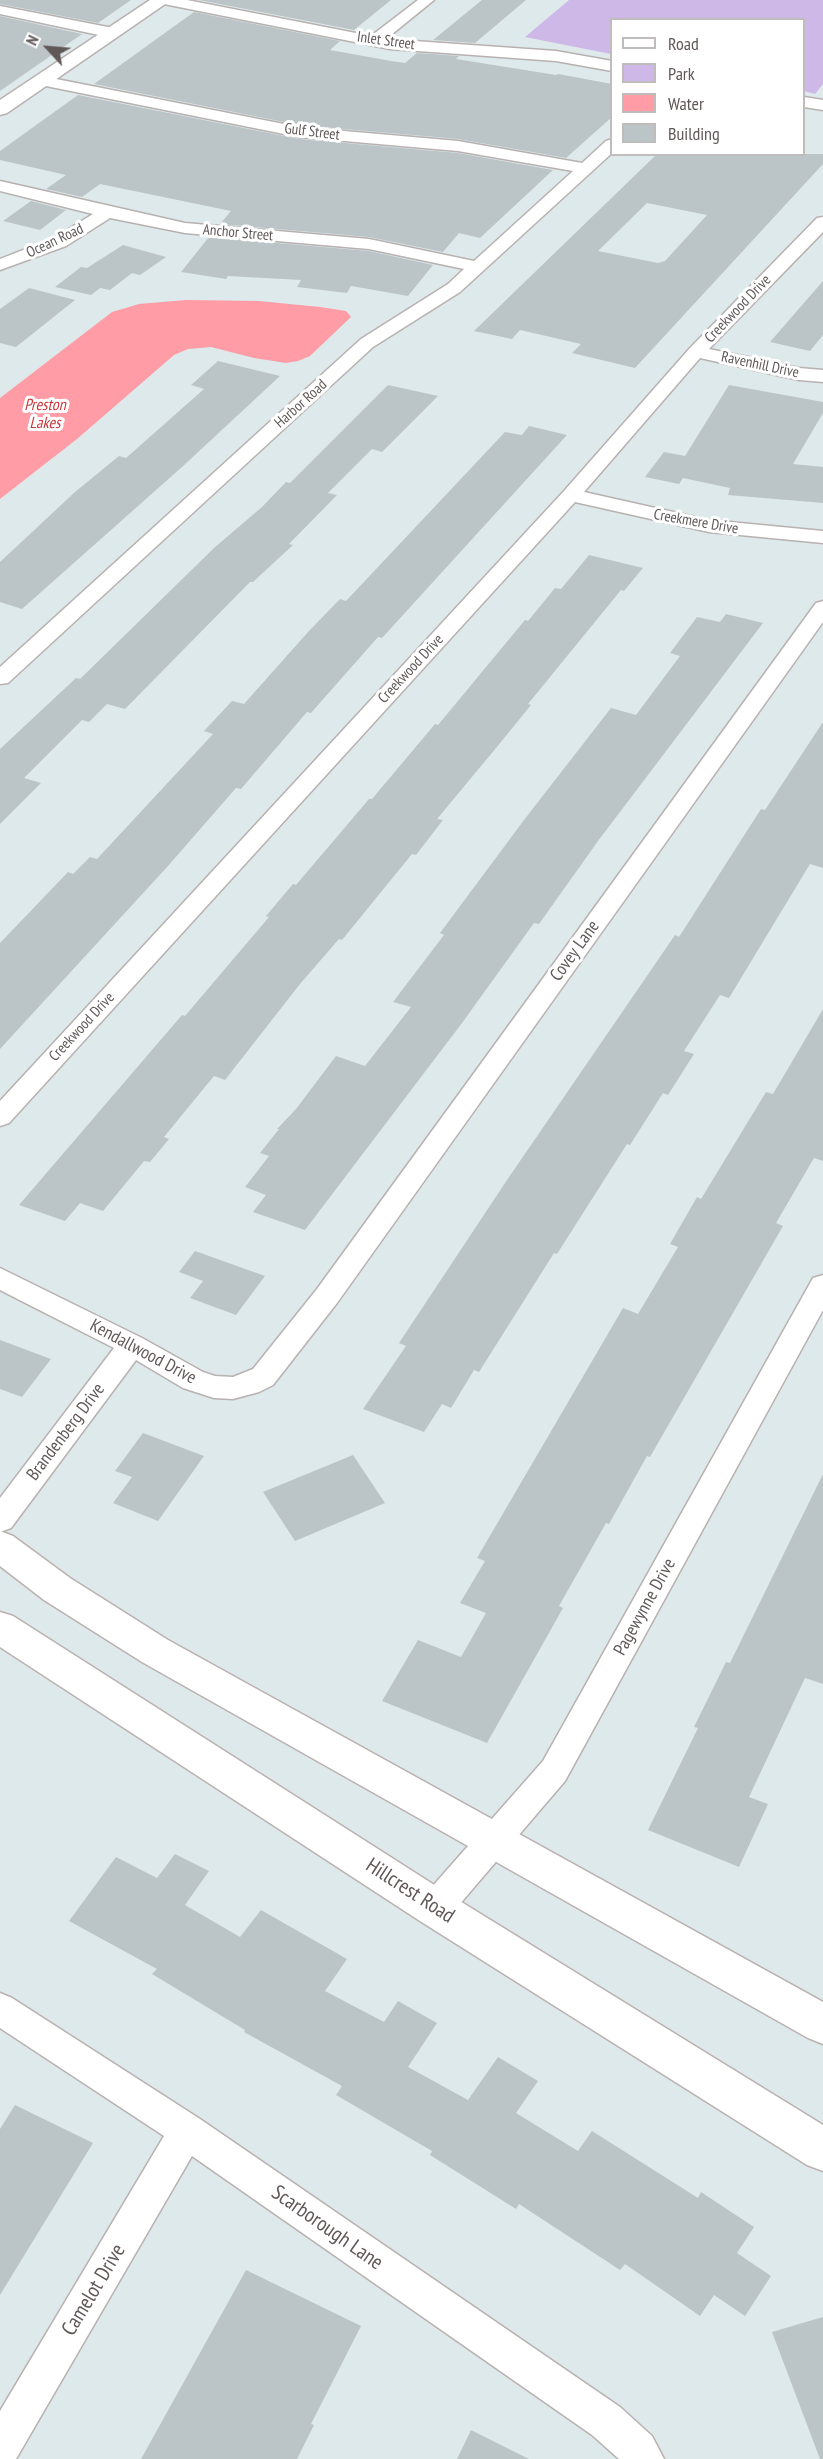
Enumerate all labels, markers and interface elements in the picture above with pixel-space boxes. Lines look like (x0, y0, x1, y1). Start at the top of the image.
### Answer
north arrow (18, 18, 78, 78)
legend (610, 18, 805, 156)
street label: Inlet Street (356, 28, 416, 54)
text: N (21, 32, 43, 48)
text: Road (668, 32, 699, 55)
text: Park (668, 62, 695, 85)
text: Water (668, 92, 704, 115)
street label: Gulf Street (283, 120, 341, 144)
text: Building (668, 122, 720, 145)
street label: Ocean Road (24, 220, 86, 262)
street label: Anchor Street (202, 221, 274, 245)
street label: Creekwood Drive (701, 271, 775, 347)
street label: Ravenhill Drive (719, 348, 801, 382)
street label: Harbor Road (271, 376, 331, 432)
water label: Preston Lakes (24, 395, 66, 433)
street label: Creekmere Drive (652, 506, 740, 538)
street label: Creekwood Drive (375, 631, 447, 707)
street label: Covey Lane (546, 916, 604, 986)
street label: Creekwood Drive (46, 989, 118, 1065)
street label: Kendallwood Drive (86, 1315, 200, 1389)
street label: Brandenberg Drive (22, 1379, 110, 1485)
street label: Pagewynne Drive (610, 1555, 680, 1659)
street label: Hillcrest Road (361, 1853, 459, 1929)
street label: Scarborough Lane (266, 2180, 388, 2276)
street label: Camelot Drive (57, 2240, 131, 2340)

